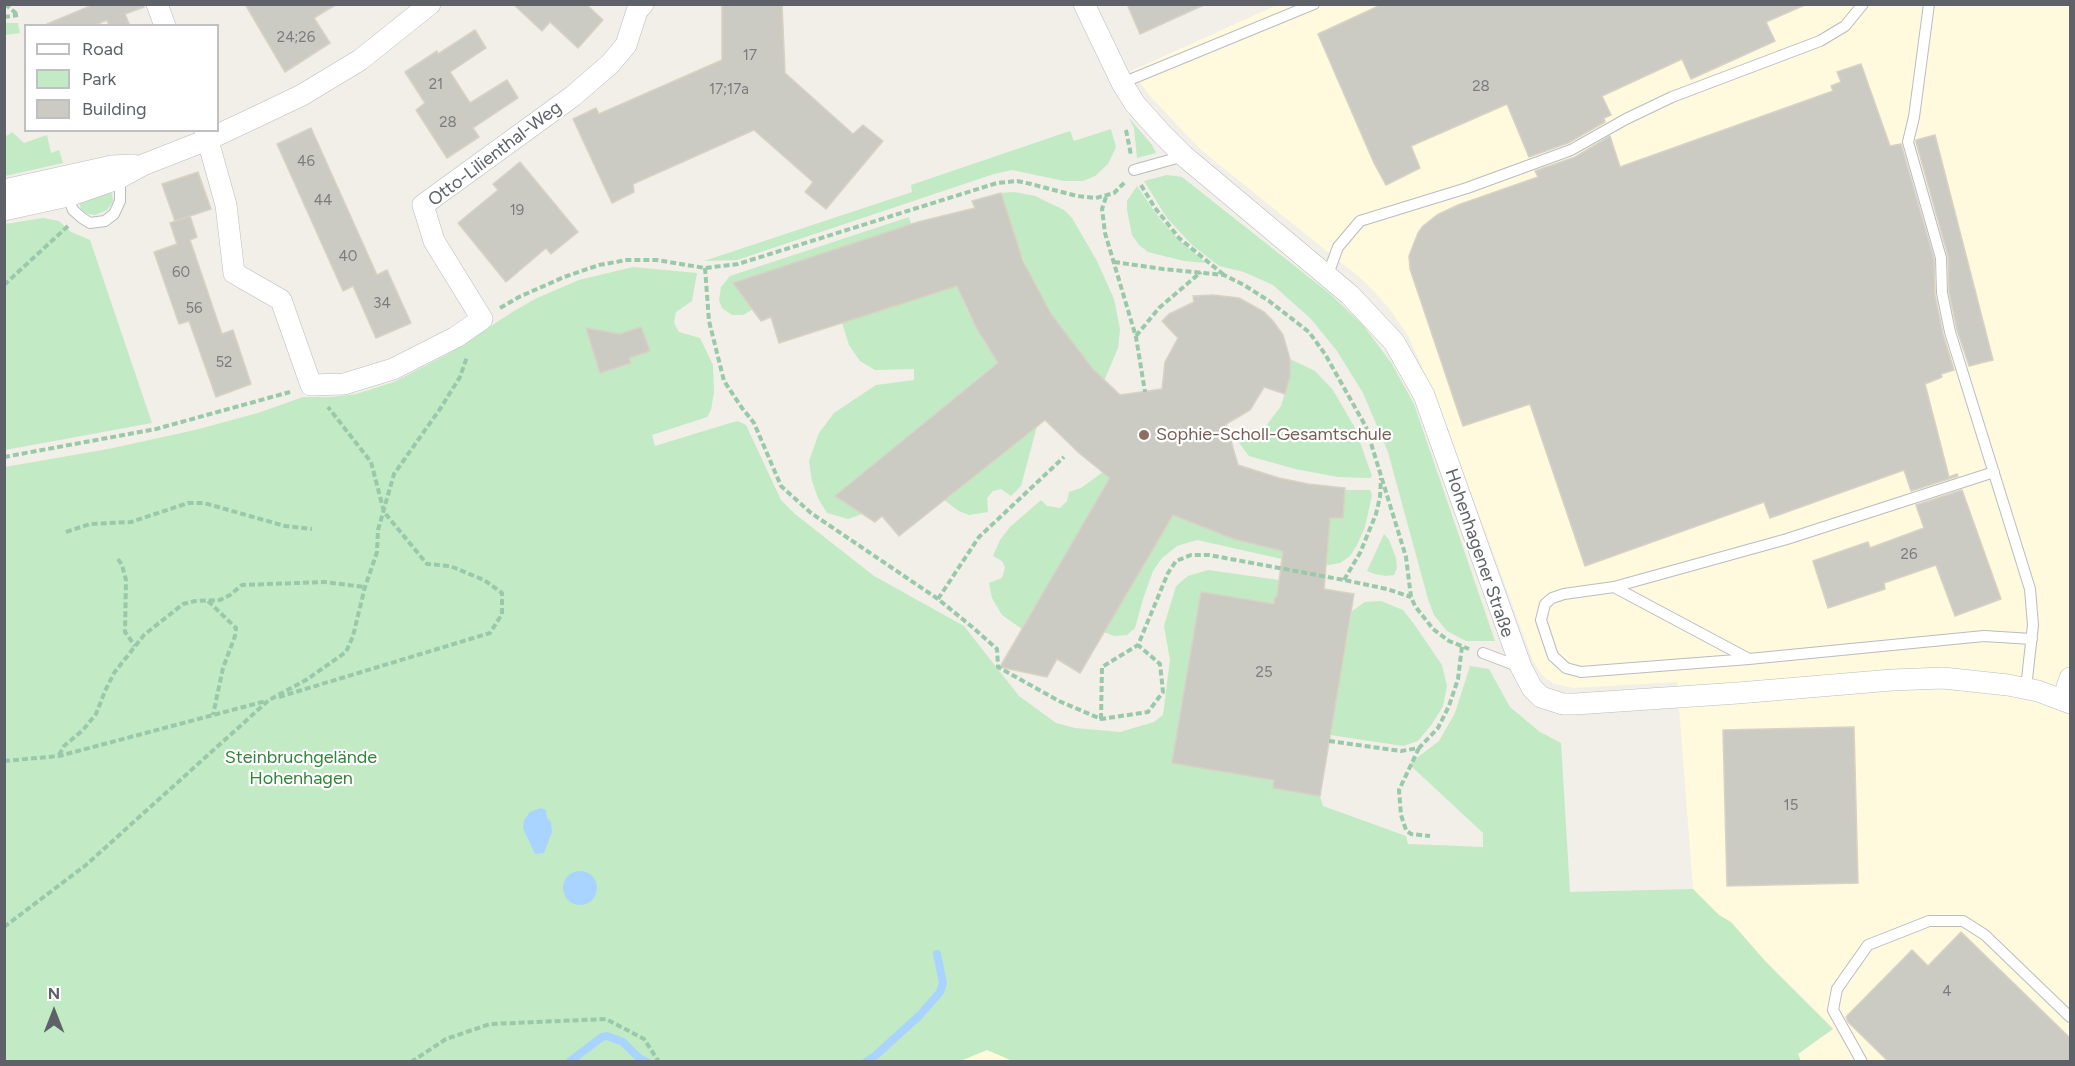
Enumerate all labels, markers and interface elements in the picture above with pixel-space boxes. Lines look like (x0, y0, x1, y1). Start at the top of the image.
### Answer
legend (24, 24, 219, 132)
house number: 24;26 (277, 29, 315, 47)
text: Road (82, 38, 123, 60)
house number: 17 (743, 47, 757, 65)
text: Park (82, 68, 116, 90)
house number: 21 (429, 76, 443, 94)
house number: 28 (1472, 78, 1490, 96)
house number: 17;17a (709, 81, 749, 99)
street label: Otto-Lilienthal-Weg (424, 97, 566, 211)
text: Building (82, 98, 147, 120)
house number: 28 (439, 114, 457, 132)
house number: 46 (297, 153, 315, 171)
house number: 44 (314, 192, 332, 210)
house number: 19 (510, 202, 524, 220)
house number: 40 (339, 248, 357, 266)
house number: 60 (172, 264, 190, 282)
house number: 34 (373, 295, 391, 313)
house number: 56 (185, 300, 203, 318)
house number: 52 (215, 354, 233, 372)
place label: Sophie-Scholl-Gesamtschule (1156, 424, 1392, 446)
marker: Sophie-Scholl-Gesamtschule (1137, 428, 1151, 442)
street label: Hohenhagener Straße (1440, 466, 1518, 640)
house number: 26 (1901, 546, 1917, 564)
house number: 25 (1255, 664, 1273, 682)
park label: Steinbruchgelände Hohenhagen (225, 747, 377, 789)
house number: 15 (1784, 797, 1798, 815)
north arrow (24, 982, 84, 1042)
house number: 4 (1942, 983, 1952, 1001)
text: N (48, 984, 60, 1003)

